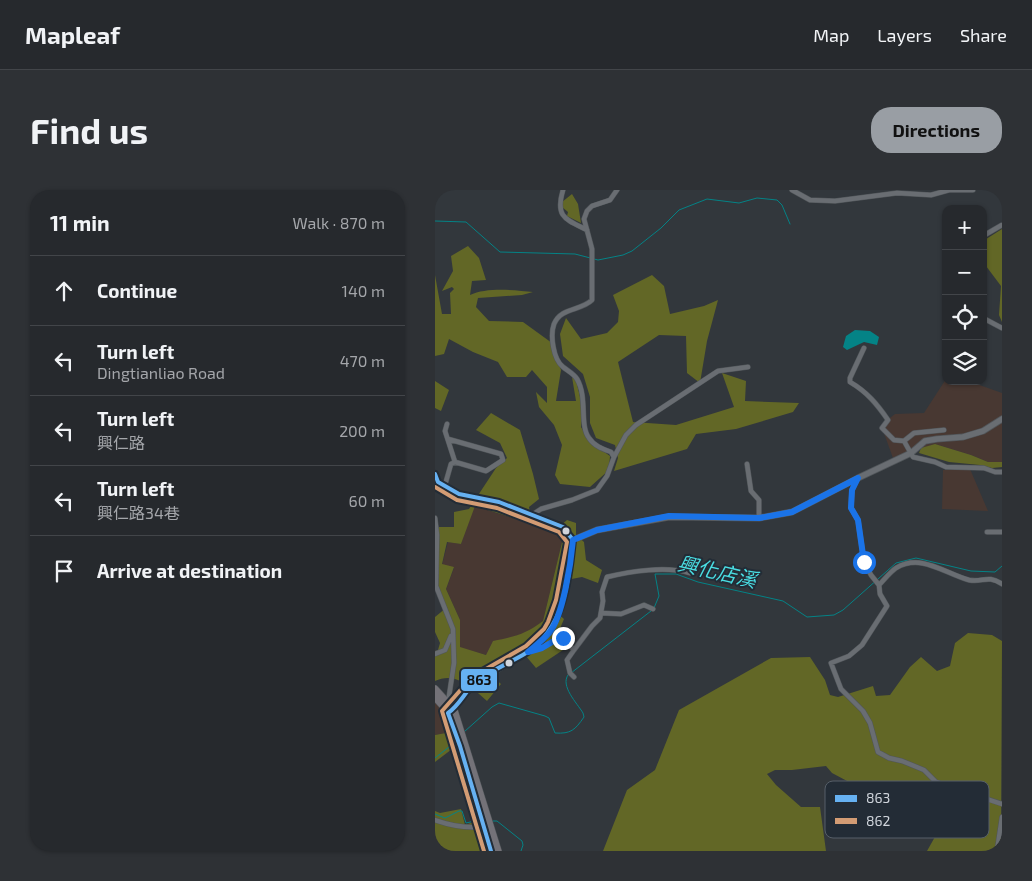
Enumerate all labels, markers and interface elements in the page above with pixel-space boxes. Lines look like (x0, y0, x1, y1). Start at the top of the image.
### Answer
text: Mapleaf (25, 20, 120, 49)
text: Map (813, 24, 849, 46)
text: Layers (877, 24, 932, 46)
text: Share (960, 24, 1007, 46)
button: Directions (871, 107, 1002, 153)
text: Find us (30, 109, 148, 151)
map controls (942, 205, 987, 385)
button: + (942, 205, 987, 250)
text: 11 min (50, 210, 110, 235)
text: Walk · 870 m (292, 213, 385, 232)
button: − (942, 250, 987, 295)
icon: ahead (50, 277, 78, 305)
text: Continue (97, 279, 177, 302)
text: 140 m (342, 281, 385, 300)
button: locate (942, 295, 987, 340)
text: Turn left (97, 340, 174, 363)
button: layers (942, 340, 987, 385)
icon: left (50, 347, 78, 375)
text: 470 m (340, 351, 385, 370)
text: Dingtianliao Road (97, 363, 225, 382)
text: Turn left (97, 407, 174, 430)
icon: left (50, 417, 78, 445)
text: 200 m (339, 421, 385, 440)
text: 興仁路 (97, 433, 145, 452)
text: Turn left (97, 477, 174, 500)
icon: left (50, 487, 78, 515)
text: 60 m (349, 491, 385, 510)
text: 興仁路34巷 (97, 503, 180, 522)
unlabelled marker (561, 526, 571, 536)
water label: 興化店溪 (676, 550, 762, 592)
route start (853, 551, 876, 574)
icon: arrive (50, 557, 78, 585)
text: Arrive at destination (97, 559, 282, 582)
route end (552, 627, 575, 650)
unlabelled marker (504, 658, 514, 668)
line badge: 863 (460, 668, 498, 692)
text: 863 (467, 671, 492, 688)
legend (825, 781, 989, 838)
text: 863 (866, 789, 890, 806)
text: 862 (866, 812, 891, 829)

